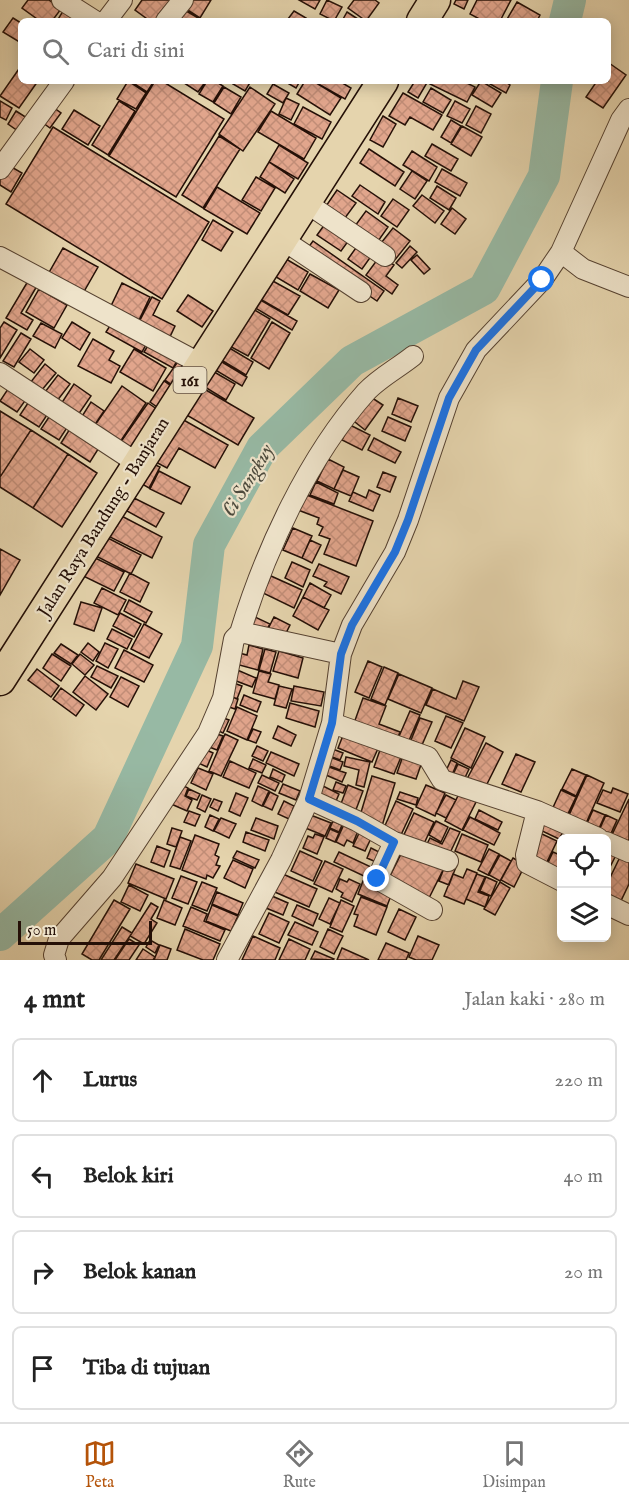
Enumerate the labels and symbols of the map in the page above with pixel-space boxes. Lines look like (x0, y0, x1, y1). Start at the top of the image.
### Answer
route start (528, 266, 554, 292)
road number: 161 (174, 367, 207, 393)
street label: Jalan Raya Bandung - Banjaran (32, 413, 176, 624)
water label: Ci Sangkuy (217, 439, 281, 522)
route end (363, 865, 389, 891)
scale bar (18, 918, 152, 946)

